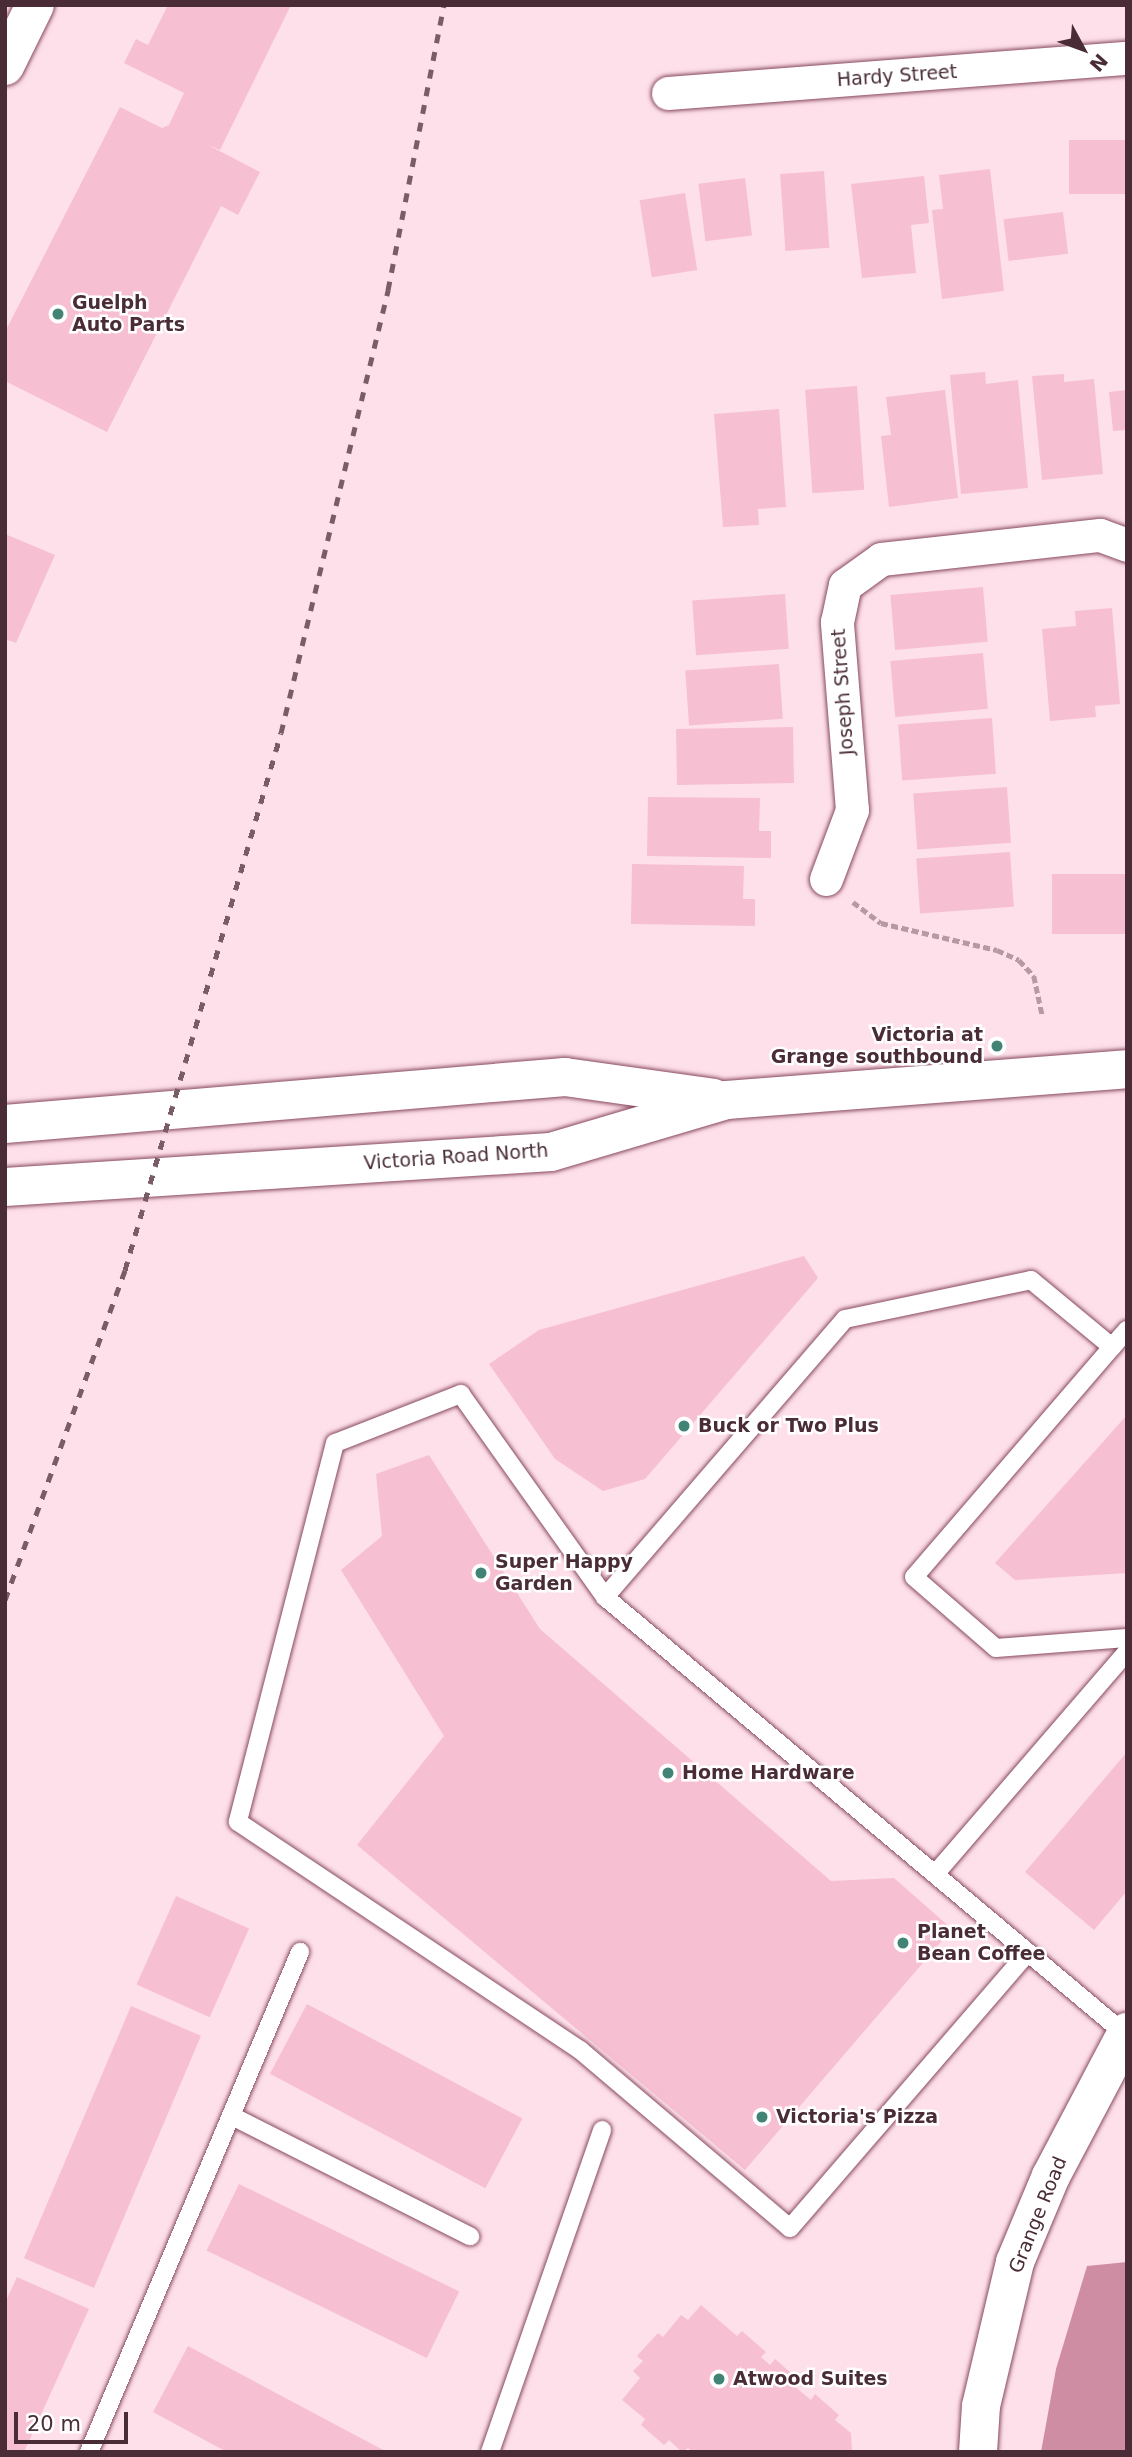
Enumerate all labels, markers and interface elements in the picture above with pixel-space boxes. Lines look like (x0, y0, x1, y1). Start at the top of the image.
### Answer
north arrow (1048, 14, 1118, 84)
text: N (1085, 50, 1112, 76)
street label: Hardy Street (836, 60, 958, 92)
place label: Guelph Auto Parts (72, 292, 185, 336)
marker: Guelph Auto Parts (50, 306, 66, 322)
street label: Joseph Street (827, 628, 859, 756)
place label: Victoria at Grange southbound (771, 1024, 983, 1068)
marker: Victoria at Grange southbound (989, 1038, 1005, 1054)
street label: Victoria Road North (363, 1139, 549, 1175)
place label: Buck or Two Plus (698, 1415, 879, 1437)
marker: Buck or Two Plus (676, 1418, 692, 1434)
place label: Super Happy Garden (495, 1551, 633, 1595)
marker: Super Happy Garden (473, 1565, 489, 1581)
place label: Home Hardware (682, 1762, 855, 1784)
marker: Home Hardware (660, 1765, 676, 1781)
place label: Planet Bean Coffee (917, 1921, 1045, 1965)
marker: Planet Bean Coffee (895, 1935, 911, 1951)
place label: Victoria's Pizza (776, 2106, 938, 2128)
marker: Victoria's Pizza (754, 2109, 770, 2125)
street label: Grange Road (1004, 2153, 1072, 2277)
place label: Atwood Suites (733, 2368, 888, 2390)
marker: Atwood Suites (711, 2371, 727, 2387)
scale bar (18, 2398, 131, 2442)
text: 20 m (27, 2412, 81, 2436)

